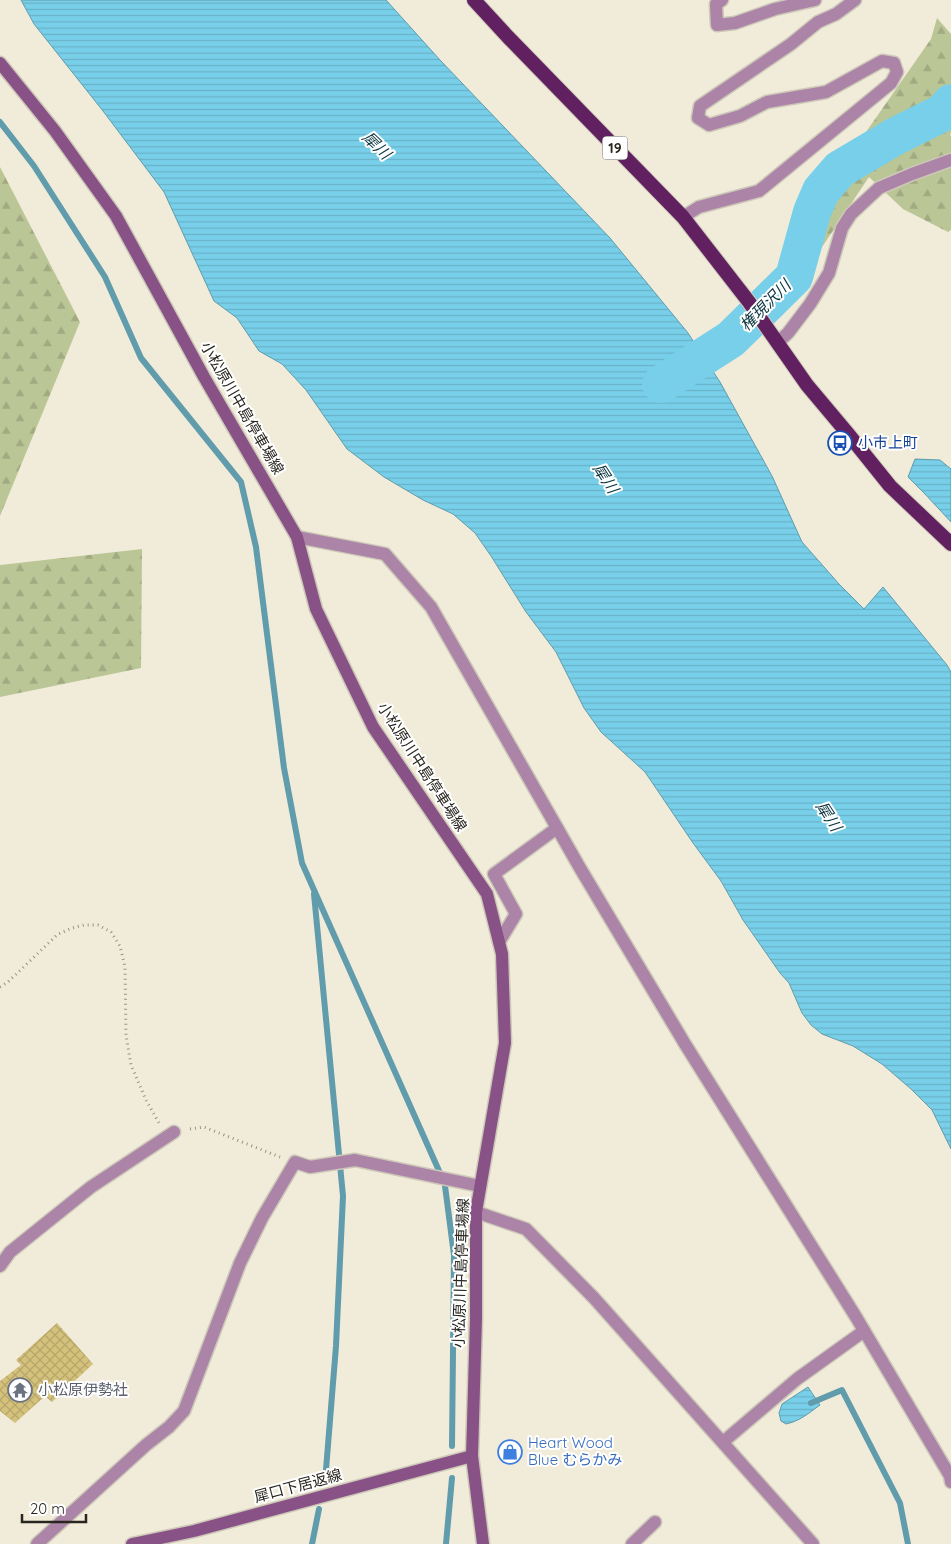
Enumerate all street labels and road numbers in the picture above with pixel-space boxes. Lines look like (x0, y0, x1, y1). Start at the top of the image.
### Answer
road number: 19 (602, 136, 628, 160)
street label: 小松原川中島停車場線 (197, 338, 288, 477)
street label: 小松原川中島停車場線 (374, 699, 471, 835)
street label: 小松原川中島停車場線 (448, 1198, 473, 1348)
street label: 犀口下居返線 (252, 1465, 344, 1506)

